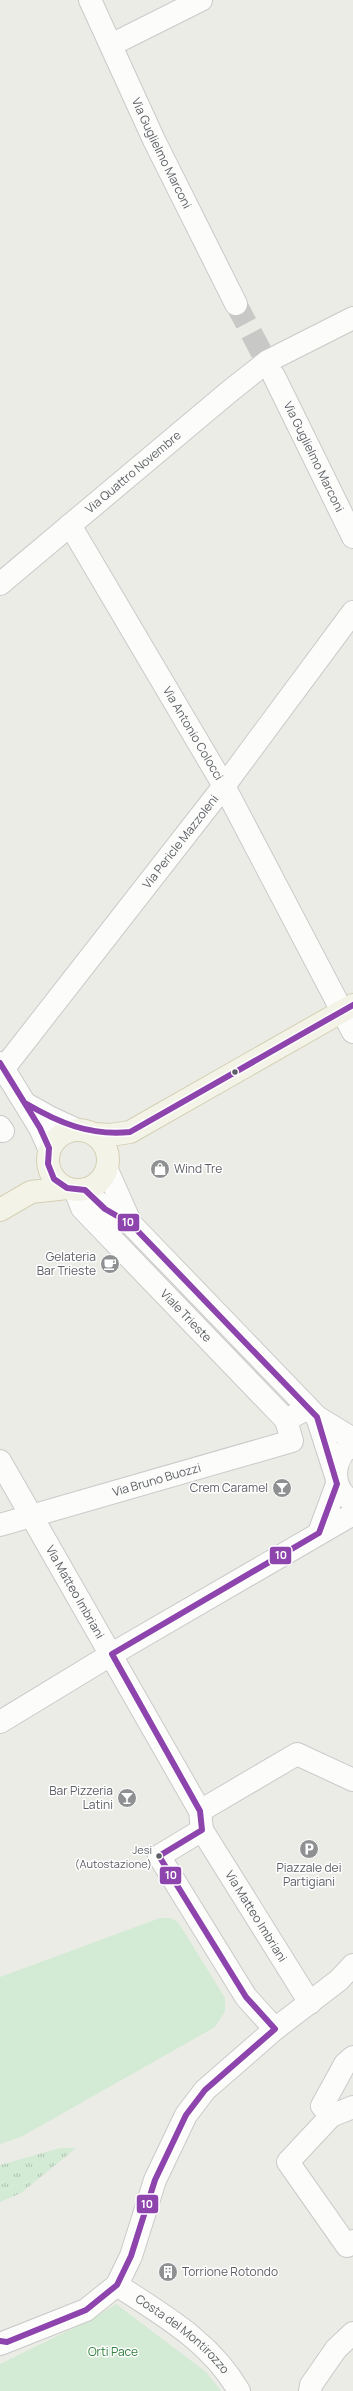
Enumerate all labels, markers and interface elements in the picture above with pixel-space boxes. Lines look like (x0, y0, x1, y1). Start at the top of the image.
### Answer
street label: Via Guglielmo Marconi (128, 95, 196, 211)
street label: Via Guglielmo Marconi (280, 398, 348, 515)
street label: Via Quattro Novembre (81, 427, 185, 517)
street label: Via Antonio Colocci (159, 683, 228, 783)
street label: Via Pericle Mazzoleni (138, 791, 222, 892)
unlabelled marker (230, 1067, 240, 1077)
shop icon: Wind Tre (149, 1158, 171, 1180)
place label: Wind Tre (174, 1160, 222, 1177)
line badge: 10 (117, 1213, 140, 1232)
text: 10 (122, 1214, 134, 1229)
place label: Gelateria Bar Trieste (37, 1248, 96, 1279)
cafe icon: Gelateria Bar Trieste (99, 1253, 121, 1275)
street label: Viale Trieste (157, 1285, 216, 1346)
street label: Via Bruno Buozzi (110, 1459, 203, 1500)
bar icon: Crem Caramel (271, 1477, 293, 1499)
place label: Crem Caramel (190, 1479, 268, 1496)
street label: Via Matteo Imbriani (42, 1542, 109, 1642)
line badge: 10 (269, 1546, 292, 1565)
text: 10 (275, 1547, 287, 1562)
place label: Bar Pizzeria Latini (49, 1782, 113, 1813)
bar icon: Bar Pizzeria Latini (116, 1787, 138, 1809)
parking icon: Piazzale dei Partigiani (298, 1838, 320, 1860)
place label: Jesi (Autostazione) (75, 1842, 152, 1871)
marker: Jesi (Autostazione) (154, 1851, 164, 1861)
place label: Piazzale dei Partigiani (277, 1859, 341, 1890)
line badge: 10 (159, 1866, 182, 1885)
text: 10 (165, 1867, 177, 1882)
street label: Via Matteo Imbriani (221, 1867, 291, 1965)
line badge: 10 (136, 2194, 159, 2214)
text: 10 (141, 2196, 153, 2211)
building icon: Torrione Rotondo (157, 2261, 179, 2283)
place label: Torrione Rotondo (182, 2263, 278, 2280)
street label: Costa del Montirozzo (132, 2290, 234, 2377)
park label: Orti Pace (88, 2343, 138, 2360)

